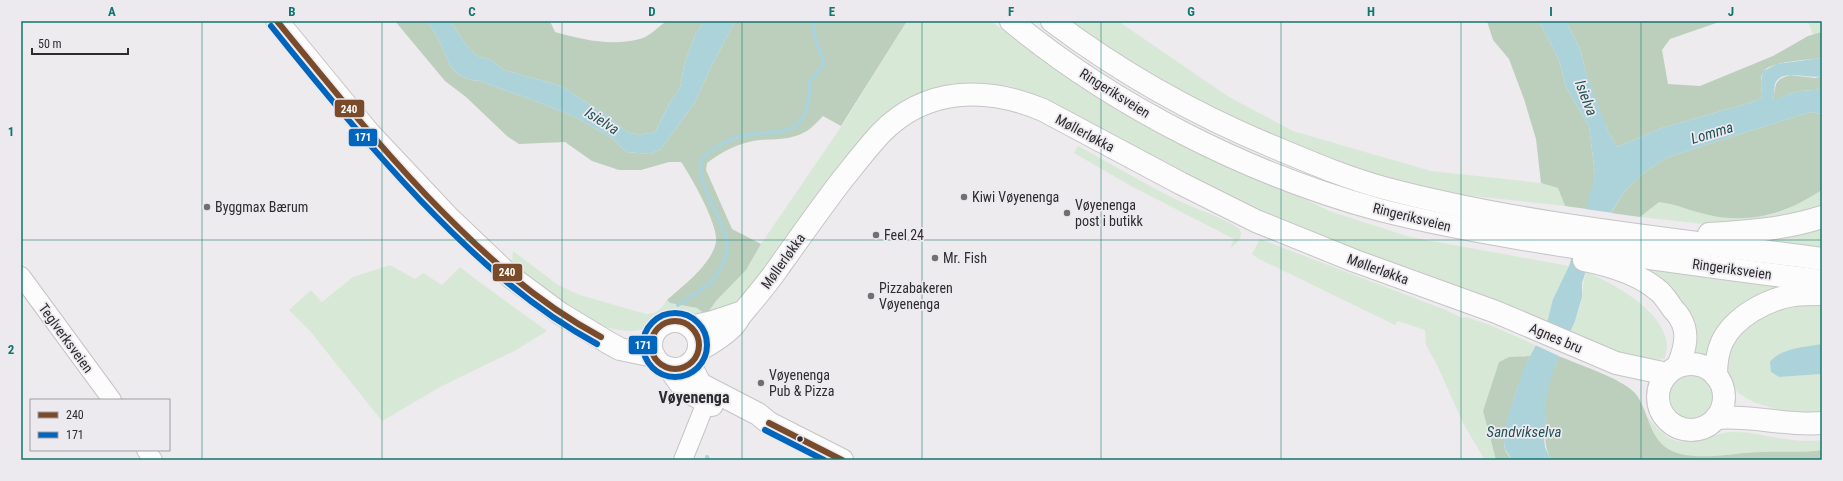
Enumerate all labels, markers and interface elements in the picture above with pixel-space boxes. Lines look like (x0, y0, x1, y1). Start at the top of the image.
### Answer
text: A (108, 4, 116, 19)
text: B (288, 4, 296, 19)
text: C (468, 4, 476, 19)
text: D (648, 4, 656, 19)
text: E (829, 4, 836, 19)
text: F (1008, 4, 1014, 19)
text: G (1187, 4, 1195, 19)
text: H (1367, 4, 1375, 19)
text: I (1549, 4, 1553, 19)
text: J (1728, 4, 1734, 19)
scale bar (32, 30, 128, 56)
text: 50 m (38, 37, 62, 51)
street label: Ringeriksveien (1077, 65, 1153, 121)
water label: Isielva (1571, 78, 1601, 118)
line badge: 240 (334, 99, 365, 118)
text: 240 (341, 103, 358, 116)
water label: Isielva (582, 103, 622, 139)
street label: Møllerløkka (1053, 111, 1117, 155)
water label: Lomma (1689, 118, 1735, 148)
text: 1 (8, 124, 14, 139)
line badge: 171 (348, 128, 378, 147)
text: 171 (355, 131, 371, 144)
place label: Kiwi Vøyenenga (972, 189, 1059, 205)
marker: Kiwi Vøyenenga (959, 192, 969, 202)
place label: Vøyenenga post i butikk (1075, 197, 1143, 229)
place label: Byggmax Bærum (215, 199, 308, 215)
street label: Ringeriksveien (1371, 200, 1453, 234)
marker: Byggmax Bærum (202, 202, 212, 212)
marker: Vøyenenga post i butikk (1062, 208, 1072, 218)
place label: Feel 24 (884, 227, 924, 243)
street label: Møllerløkka (758, 230, 808, 292)
marker: Feel 24 (871, 230, 881, 240)
place label: Mr. Fish (943, 250, 987, 266)
street label: Møllerløkka (1345, 250, 1411, 288)
marker: Mr. Fish (930, 253, 940, 263)
street label: Ringeriksveien (1691, 256, 1773, 282)
line badge: 240 (492, 263, 523, 282)
text: 240 (499, 266, 516, 279)
place label: Pizzabakeren Vøyenenga (879, 280, 953, 312)
marker: Pizzabakeren Vøyenenga (866, 291, 876, 301)
street label: Teglverksveien (36, 300, 96, 376)
street label: Agnes bru (1527, 320, 1585, 356)
line badge: 171 (628, 335, 658, 355)
text: 171 (635, 339, 651, 352)
text: 2 (8, 342, 15, 357)
place label: Vøyenenga Pub & Pizza (769, 367, 834, 399)
marker: Vøyenenga Pub & Pizza (756, 378, 766, 388)
district label: Vøyenenga (659, 388, 730, 407)
legend (30, 399, 170, 451)
text: 240 (66, 408, 84, 422)
water label: Sandvikselva (1487, 423, 1561, 441)
text: 171 (66, 428, 84, 442)
unlabelled marker (795, 434, 805, 444)

